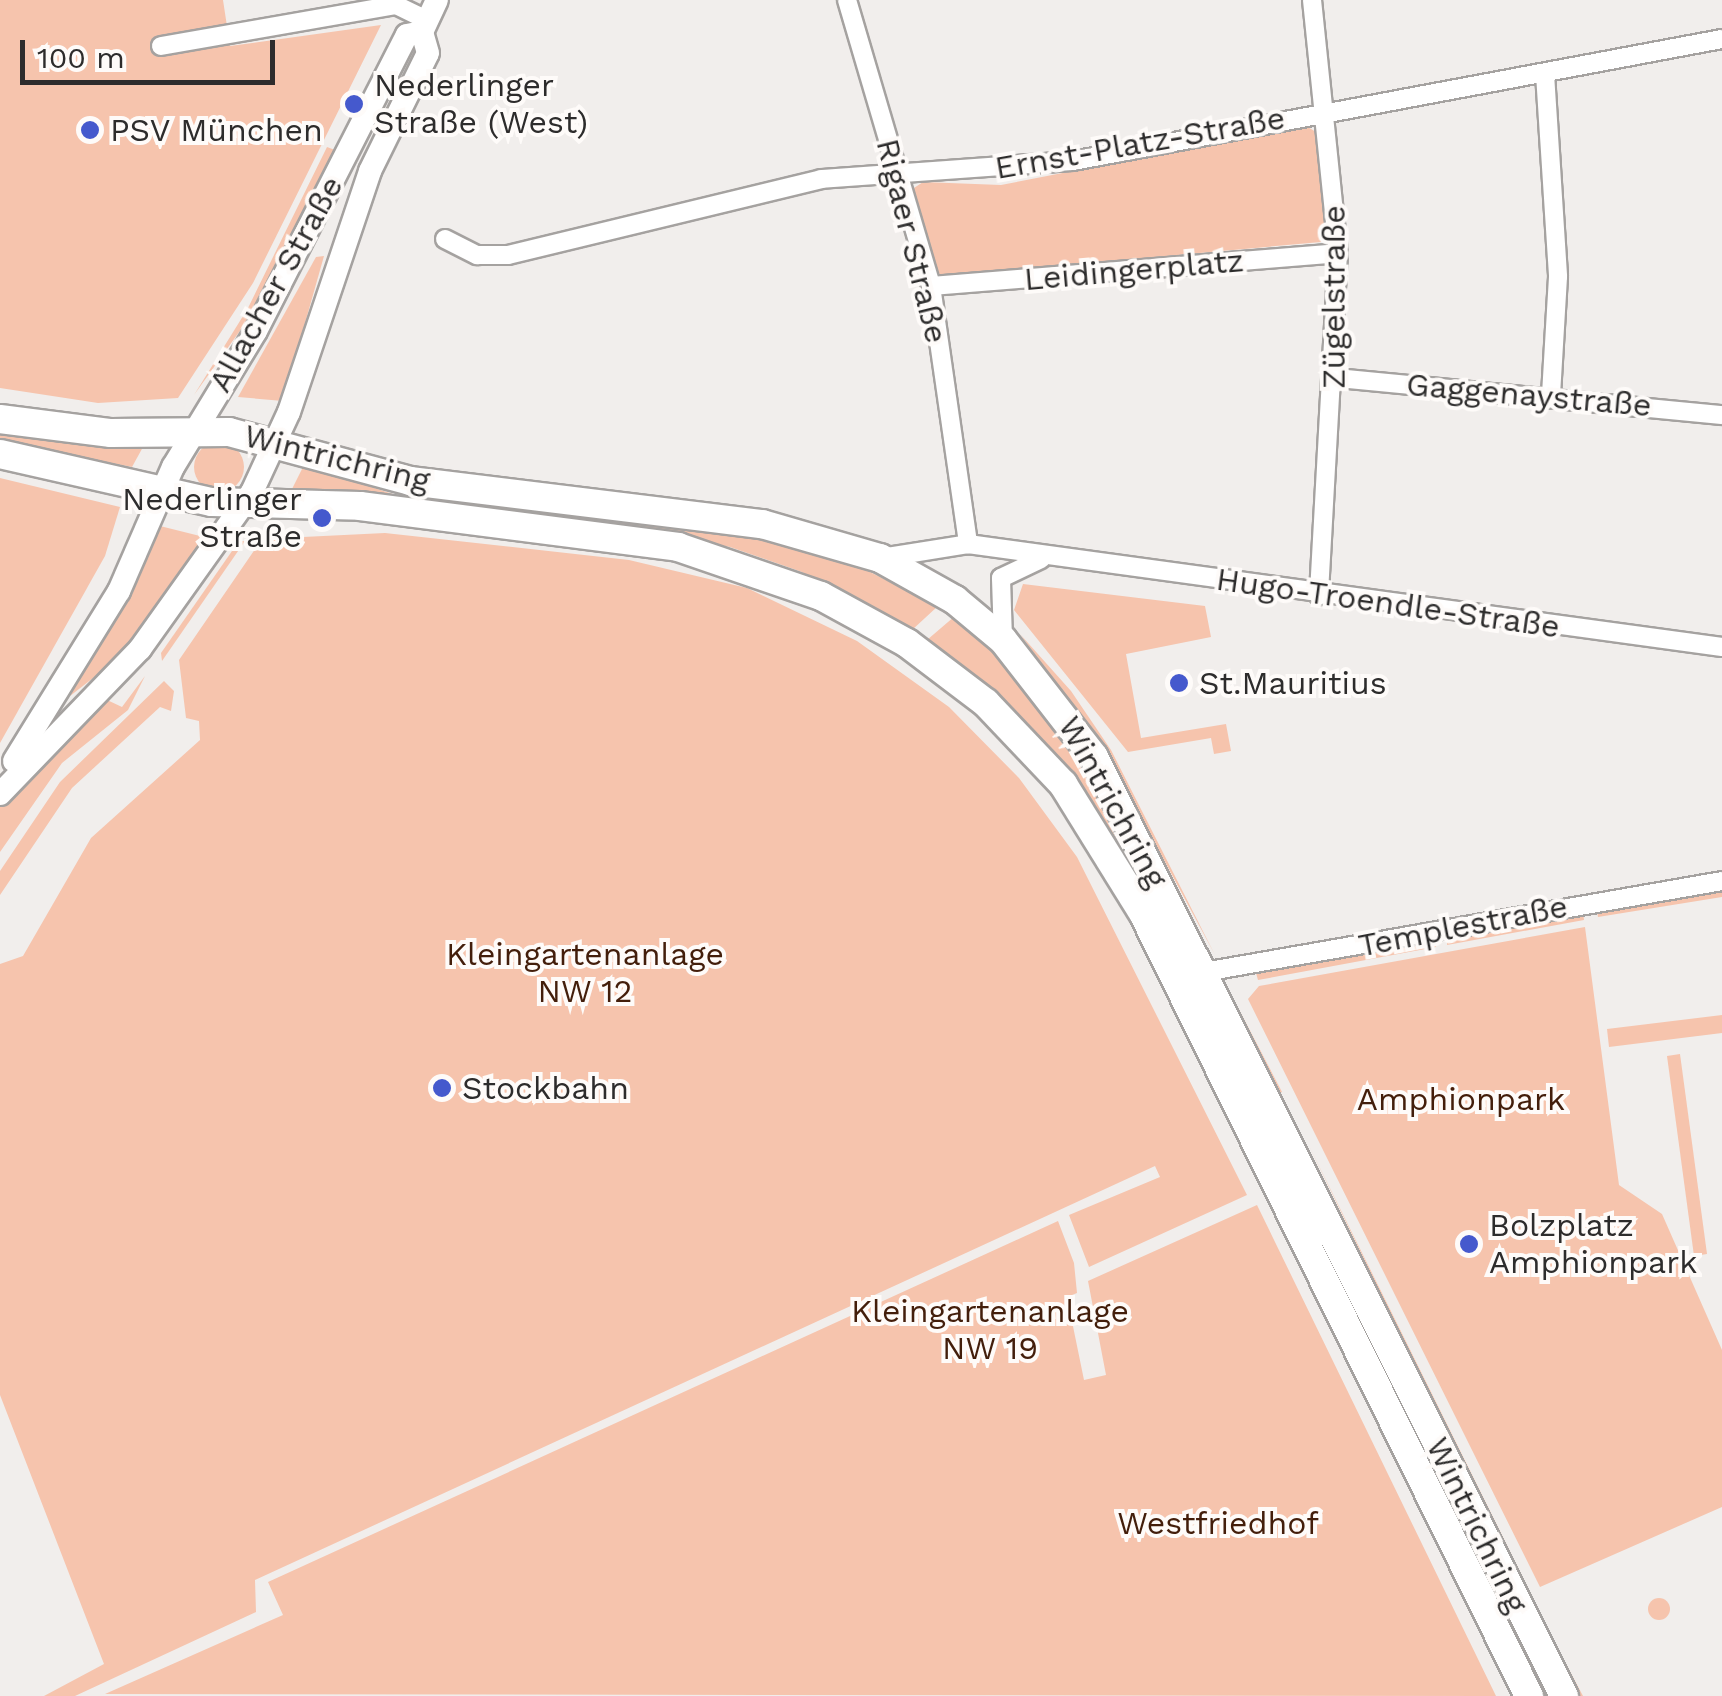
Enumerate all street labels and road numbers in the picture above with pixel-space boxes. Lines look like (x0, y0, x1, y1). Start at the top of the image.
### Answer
street label: Ernst-Platz-Straße (992, 99, 1288, 187)
street label: Rigaer Straße (868, 134, 956, 348)
street label: Allacher Straße (201, 169, 351, 399)
street label: Zügelstraße (1315, 205, 1353, 389)
street label: Leidingerplatz (1023, 241, 1245, 299)
street label: Gaggenaystraße (1405, 365, 1653, 425)
street label: Wintrichring (240, 416, 434, 500)
street label: Hugo-Troendle-Straße (1214, 560, 1562, 646)
street label: Wintrichring (1050, 710, 1176, 894)
street label: Templestraße (1355, 887, 1571, 965)
street label: Wintrichring (1418, 1431, 1536, 1619)

